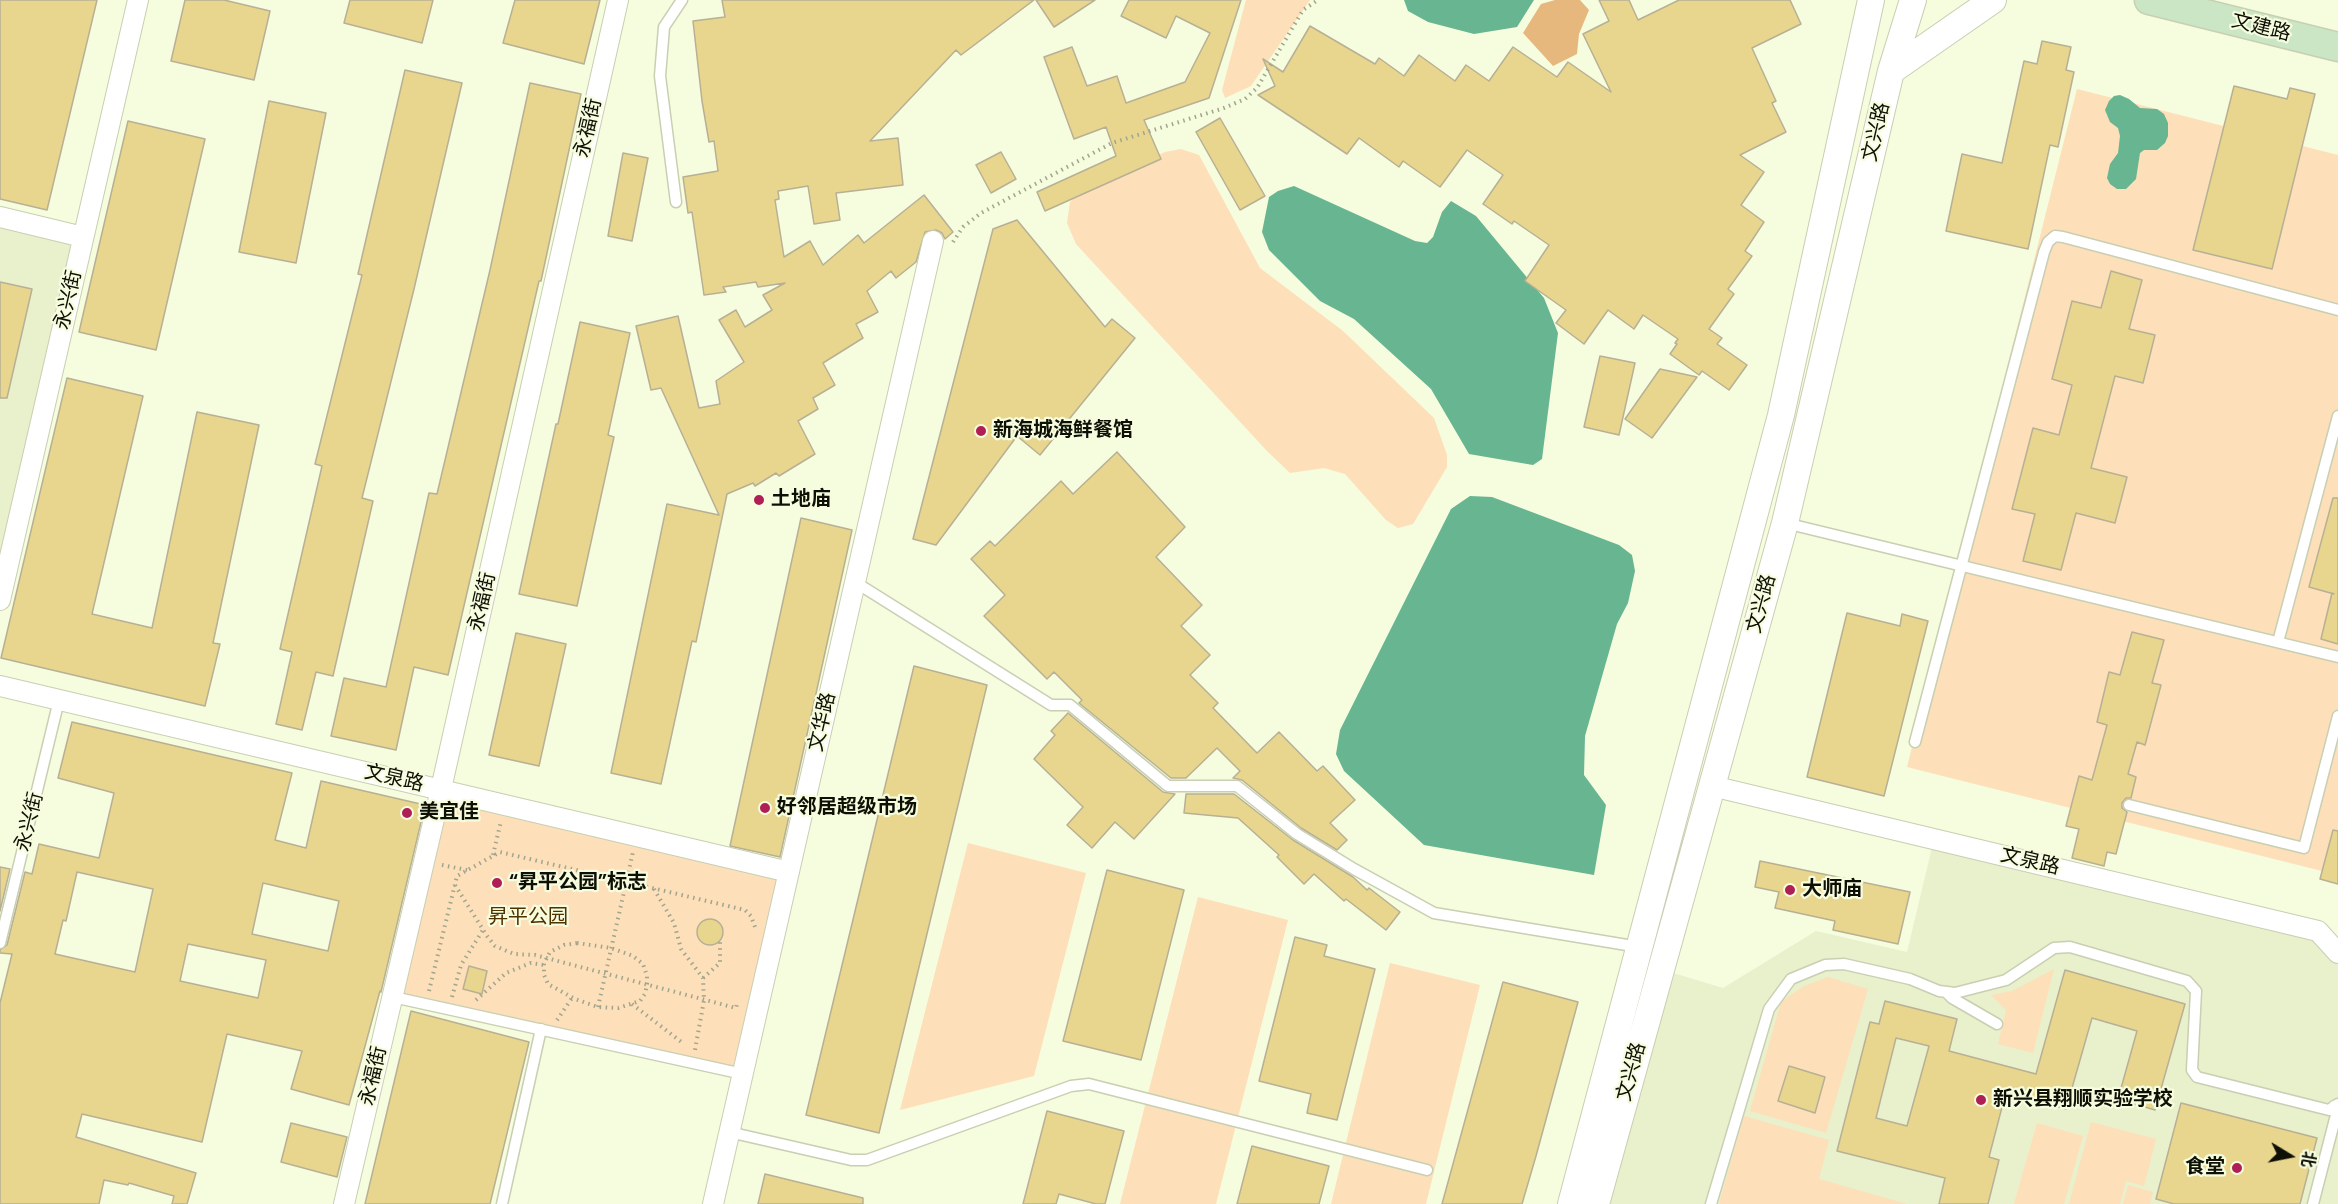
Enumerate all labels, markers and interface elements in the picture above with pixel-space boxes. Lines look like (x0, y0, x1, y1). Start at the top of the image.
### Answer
street label: 文建路 (2229, 9, 2293, 47)
street label: 永福街 (571, 96, 607, 160)
street label: 文兴路 (1859, 100, 1895, 164)
street label: 永兴街 (51, 268, 87, 332)
place label: 新海城海鲜餐馆 (993, 419, 1133, 443)
marker: 新海城海鲜餐馆 (974, 424, 988, 438)
place label: 土地庙 (771, 488, 831, 512)
marker: 土地庙 (752, 493, 766, 507)
street label: 永福街 (465, 570, 501, 634)
street label: 文兴路 (1743, 572, 1781, 636)
street label: 文华路 (805, 690, 841, 754)
street label: 文泉路 (362, 761, 426, 797)
street label: 永兴街 (11, 790, 49, 854)
place label: 好邻居超级市场 (777, 796, 917, 820)
place label: 美宜佳 (419, 801, 479, 825)
marker: 好邻居超级市场 (758, 801, 772, 815)
marker: 美宜佳 (400, 806, 414, 820)
street label: 文泉路 (1998, 844, 2062, 880)
place label: “昇平公园”标志 (509, 871, 647, 895)
marker: “昇平公园”标志 (490, 876, 504, 890)
place label: 大师庙 (1802, 878, 1862, 902)
marker: 大师庙 (1783, 883, 1797, 897)
park label: 昇平公园 (488, 906, 568, 930)
street label: 文兴路 (1613, 1040, 1651, 1104)
street label: 永福街 (356, 1044, 392, 1108)
place label: 新兴县翔顺实验学校 (1993, 1088, 2173, 1112)
marker: 新兴县翔顺实验学校 (1974, 1093, 1988, 1107)
north arrow (2260, 1126, 2320, 1186)
text: 北 (2296, 1149, 2320, 1169)
place label: 食堂 (2185, 1156, 2225, 1180)
marker: 食堂 (2230, 1161, 2244, 1175)

